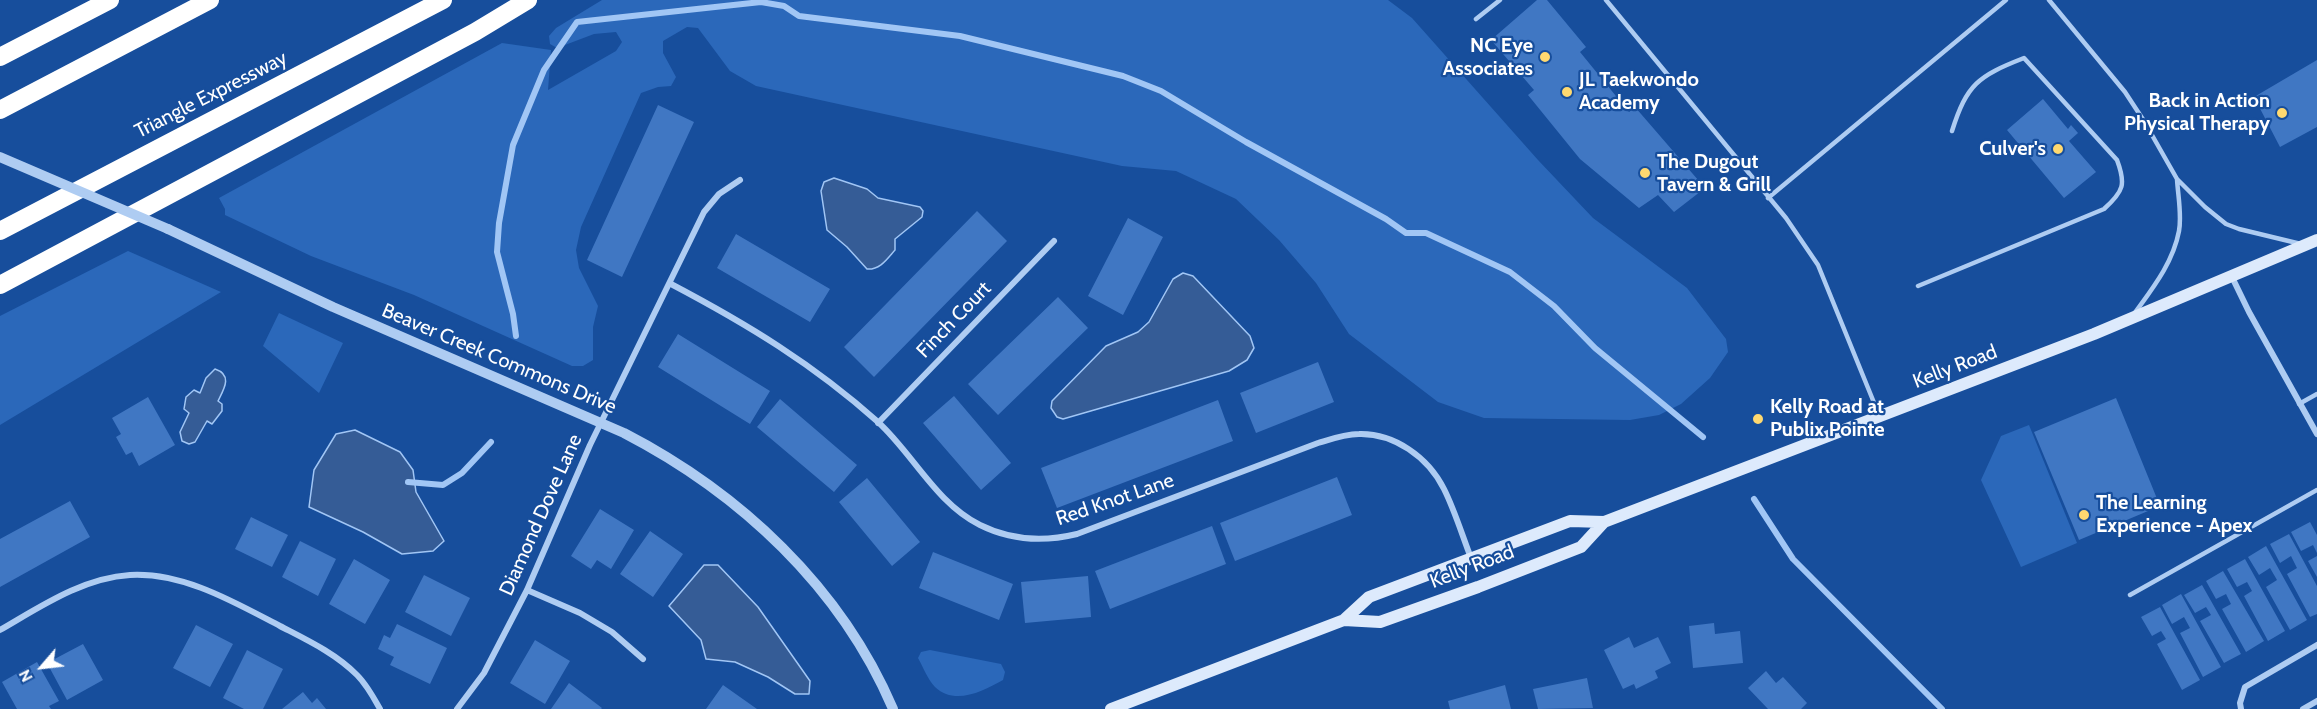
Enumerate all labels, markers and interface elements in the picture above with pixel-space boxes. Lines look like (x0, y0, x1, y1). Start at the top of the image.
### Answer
place label: NC Eye Associates (1443, 34, 1533, 81)
street label: Triangle Expressway (131, 46, 291, 144)
marker: NC Eye Associates (1538, 50, 1552, 64)
place label: JL Taekwondo Academy (1579, 68, 1699, 115)
marker: JL Taekwondo Academy (1560, 85, 1574, 99)
place label: Back in Action Physical Therapy (2124, 89, 2270, 136)
marker: Back in Action Physical Therapy (2275, 106, 2289, 120)
place label: Culver's (1979, 137, 2046, 161)
marker: Culver's (2051, 142, 2065, 156)
place label: The Dugout Tavern & Grill (1657, 150, 1771, 197)
marker: The Dugout Tavern & Grill (1638, 166, 1652, 180)
street label: Finch Court (912, 277, 996, 363)
street label: Beaver Creek Commons Drive (378, 299, 620, 419)
street label: Kelly Road (1910, 340, 2000, 394)
place label: Kelly Road at Publix Pointe (1770, 395, 1885, 442)
marker: Kelly Road at Publix Pointe (1751, 412, 1765, 426)
street label: Diamond Dove Lane (495, 431, 587, 599)
street label: Red Knot Lane (1053, 469, 1177, 531)
place label: The Learning Experience - Apex (2096, 491, 2252, 538)
marker: The Learning Experience - Apex (2077, 508, 2091, 522)
street label: Kelly Road (1427, 540, 1517, 594)
north arrow (12, 637, 72, 697)
text: N (15, 666, 37, 685)

